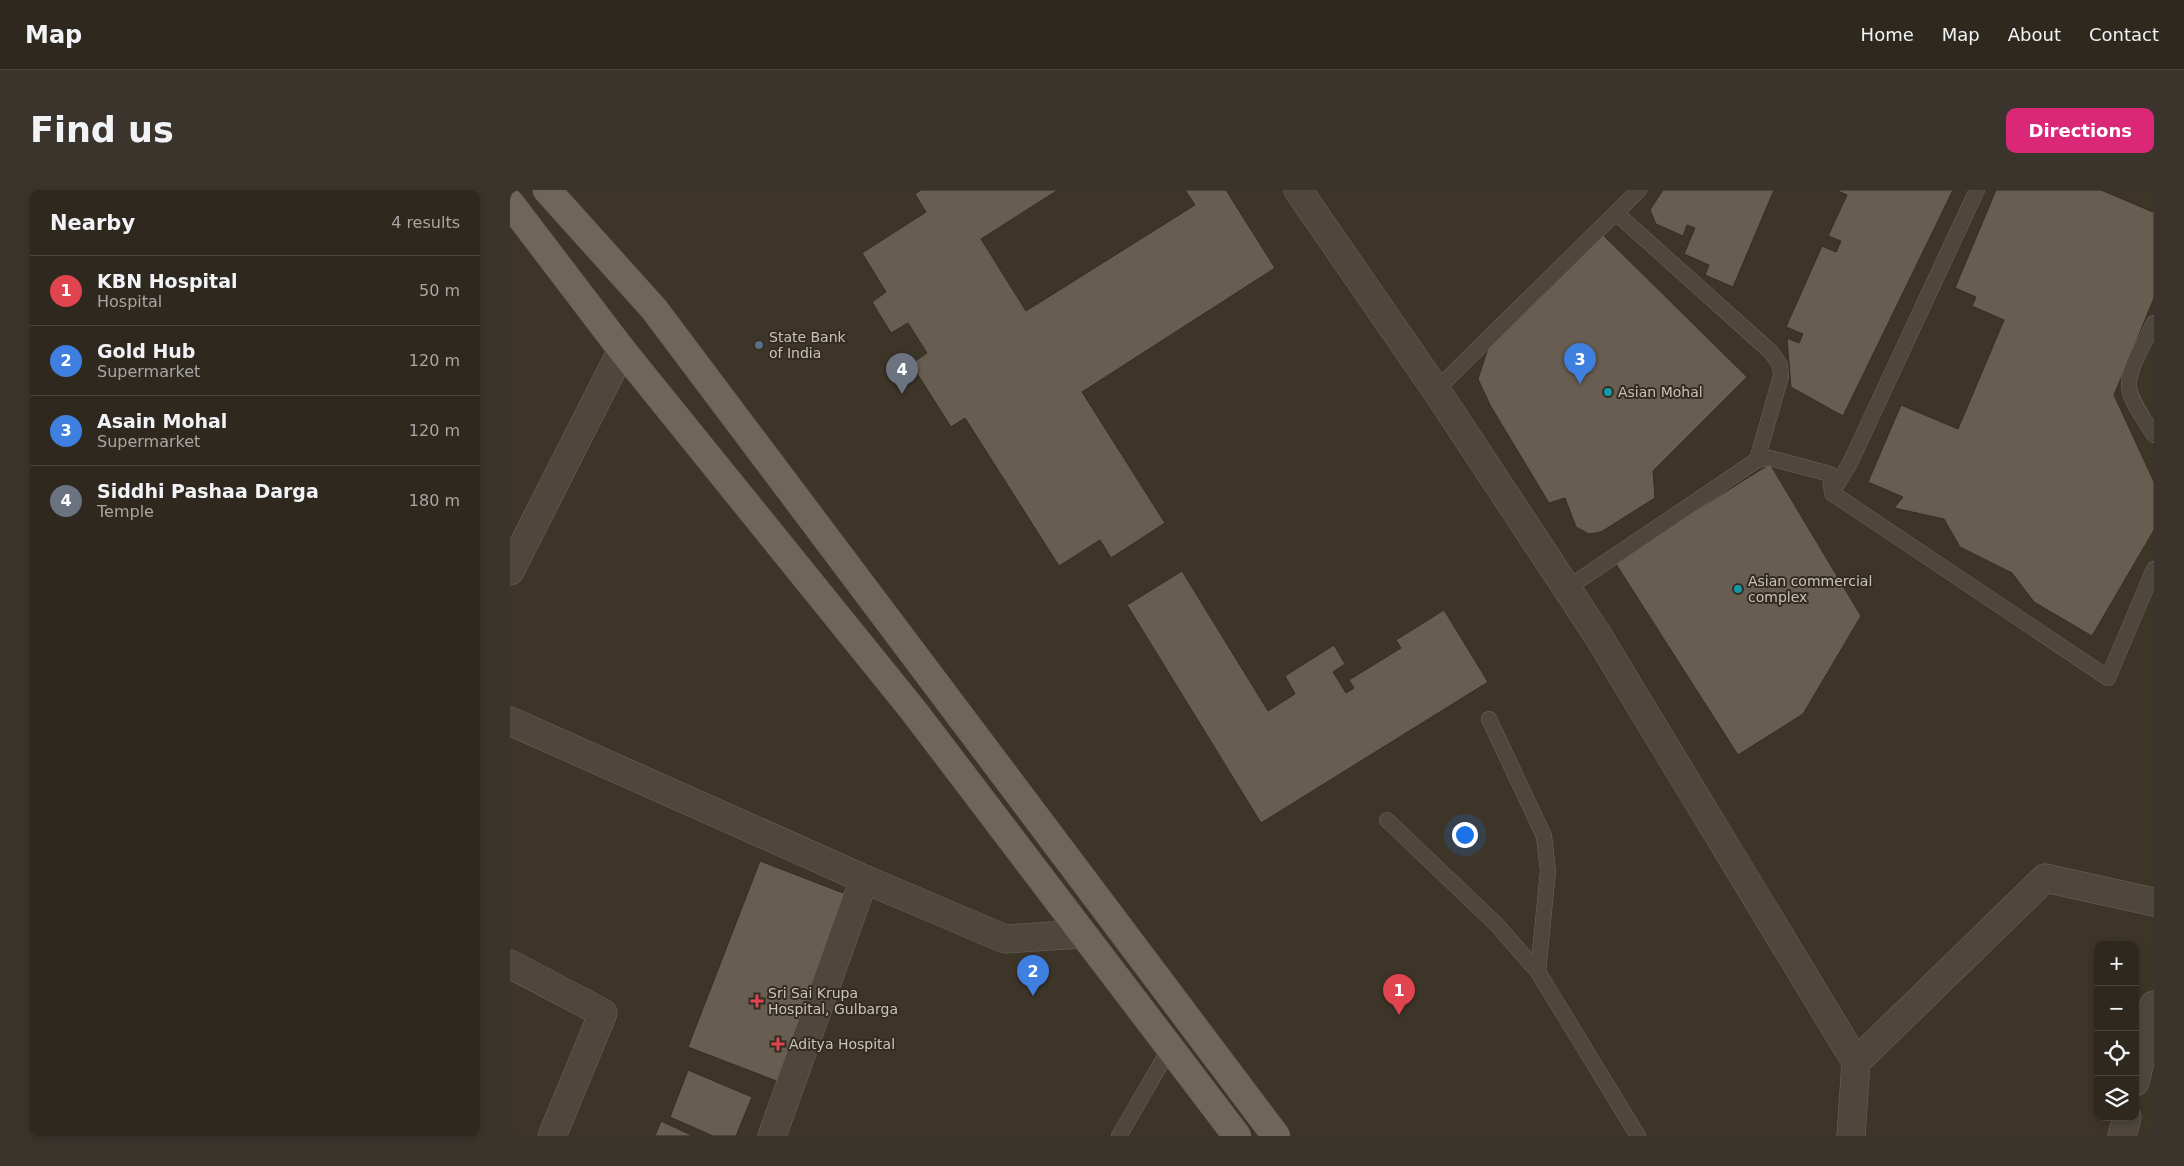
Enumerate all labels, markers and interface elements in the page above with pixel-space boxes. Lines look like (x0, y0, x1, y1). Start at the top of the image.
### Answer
text: Map (25, 21, 82, 49)
text: Home (1861, 24, 1914, 45)
text: Map (1942, 24, 1980, 45)
text: About (2008, 24, 2061, 45)
text: Contact (2089, 24, 2159, 45)
button: Directions (2006, 108, 2154, 153)
text: Find us (30, 110, 174, 150)
text: Nearby (50, 211, 135, 235)
text: 4 results (391, 213, 460, 232)
text: KBN Hospital (97, 270, 238, 292)
text: 1 (60, 281, 72, 300)
text: 50 m (419, 281, 460, 300)
text: Hospital (97, 292, 162, 311)
place label: State Bank of India (769, 329, 847, 361)
marker: State Bank of India (753, 339, 765, 351)
text: Gold Hub (97, 340, 195, 362)
pin: 3 (1564, 343, 1596, 384)
text: 2 (60, 351, 72, 370)
text: 120 m (409, 351, 460, 370)
pin: 4 (886, 353, 918, 394)
text: Supermarket (97, 362, 200, 381)
place label: Asian Mohal (1618, 384, 1703, 400)
marker: Asian Mohal (1602, 386, 1614, 398)
text: Asain Mohal (97, 410, 227, 432)
text: 3 (60, 421, 72, 440)
text: 120 m (409, 421, 460, 440)
text: Supermarket (97, 432, 200, 451)
text: Siddhi Pashaa Darga (97, 480, 319, 502)
text: 4 (60, 491, 72, 510)
text: 180 m (409, 491, 460, 510)
text: Temple (97, 502, 154, 521)
place label: Asian commercial complex (1748, 573, 1872, 605)
marker: Asian commercial complex (1732, 583, 1744, 595)
your location (1452, 822, 1478, 848)
map controls (2094, 941, 2139, 1121)
button: + (2094, 941, 2139, 986)
pin: 2 (1017, 955, 1049, 996)
pin: 1 (1383, 974, 1415, 1015)
place label: Sri Sai Krupa Hospital, Gulbarga (768, 985, 898, 1017)
button: − (2094, 986, 2139, 1031)
marker: Sri Sai Krupa Hospital, Gulbarga (750, 994, 764, 1008)
button: locate (2094, 1031, 2139, 1076)
place label: Aditya Hospital (789, 1036, 895, 1052)
marker: Aditya Hospital (771, 1037, 785, 1051)
button: layers (2094, 1076, 2139, 1121)

